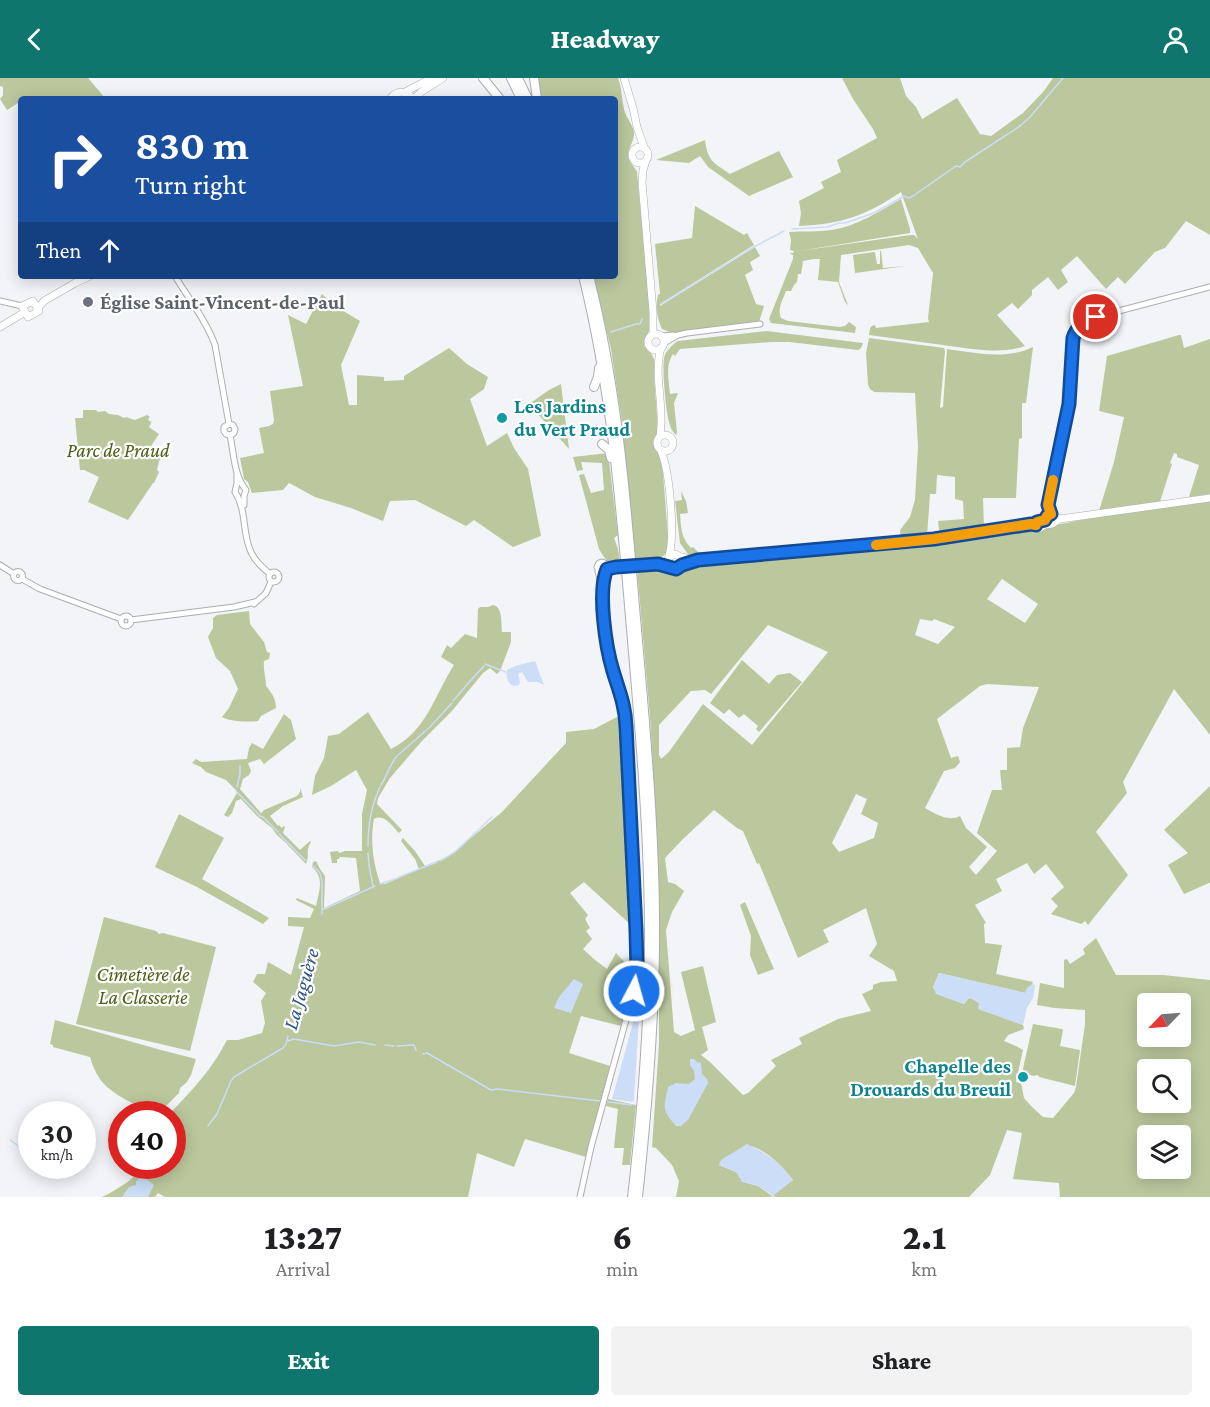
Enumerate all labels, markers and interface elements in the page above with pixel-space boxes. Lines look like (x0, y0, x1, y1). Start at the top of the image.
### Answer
icon: back (18, 23, 51, 56)
icon: person (1159, 23, 1192, 56)
text: Headway (551, 24, 659, 54)
icon: right (36, 120, 114, 198)
text: 830 m (135, 121, 249, 168)
text: Turn right (135, 170, 246, 200)
icon: ahead (93, 234, 126, 267)
text: Then (36, 238, 81, 263)
place label: Église Saint-Vincent-de-Paul (100, 291, 345, 313)
pin (1070, 291, 1121, 342)
marker: Église Saint-Vincent-de-Paul (81, 295, 95, 309)
icon: arrive (1079, 300, 1112, 333)
place label: Les Jardins du Vert Praud (514, 395, 630, 440)
marker: Les Jardins du Vert Praud (495, 411, 509, 425)
park label: Parc de Praud (67, 439, 170, 461)
water label: La Jaguère (278, 946, 324, 1032)
position arrow (602, 959, 666, 1023)
park label: Cimetière de La Classerie (96, 963, 190, 1008)
north arrow (1137, 993, 1191, 1047)
map controls (1137, 993, 1191, 1179)
place label: Chapelle des Drouards du Breuil (850, 1055, 1011, 1100)
button: search (1137, 1059, 1191, 1113)
marker: Chapelle des Drouards du Breuil (1016, 1070, 1030, 1084)
speed limit sign: 40 (108, 1101, 186, 1179)
text: 30 (41, 1116, 73, 1149)
button: layers (1137, 1125, 1191, 1179)
text: km/h (41, 1147, 73, 1163)
text: 13:27 (264, 1217, 342, 1257)
text: 6 (612, 1217, 632, 1257)
text: 2.1 (902, 1217, 946, 1257)
text: Arrival (276, 1258, 330, 1280)
text: min (606, 1258, 638, 1280)
text: km (911, 1258, 937, 1280)
button: Exit (18, 1326, 599, 1395)
button: Share (611, 1326, 1192, 1395)

